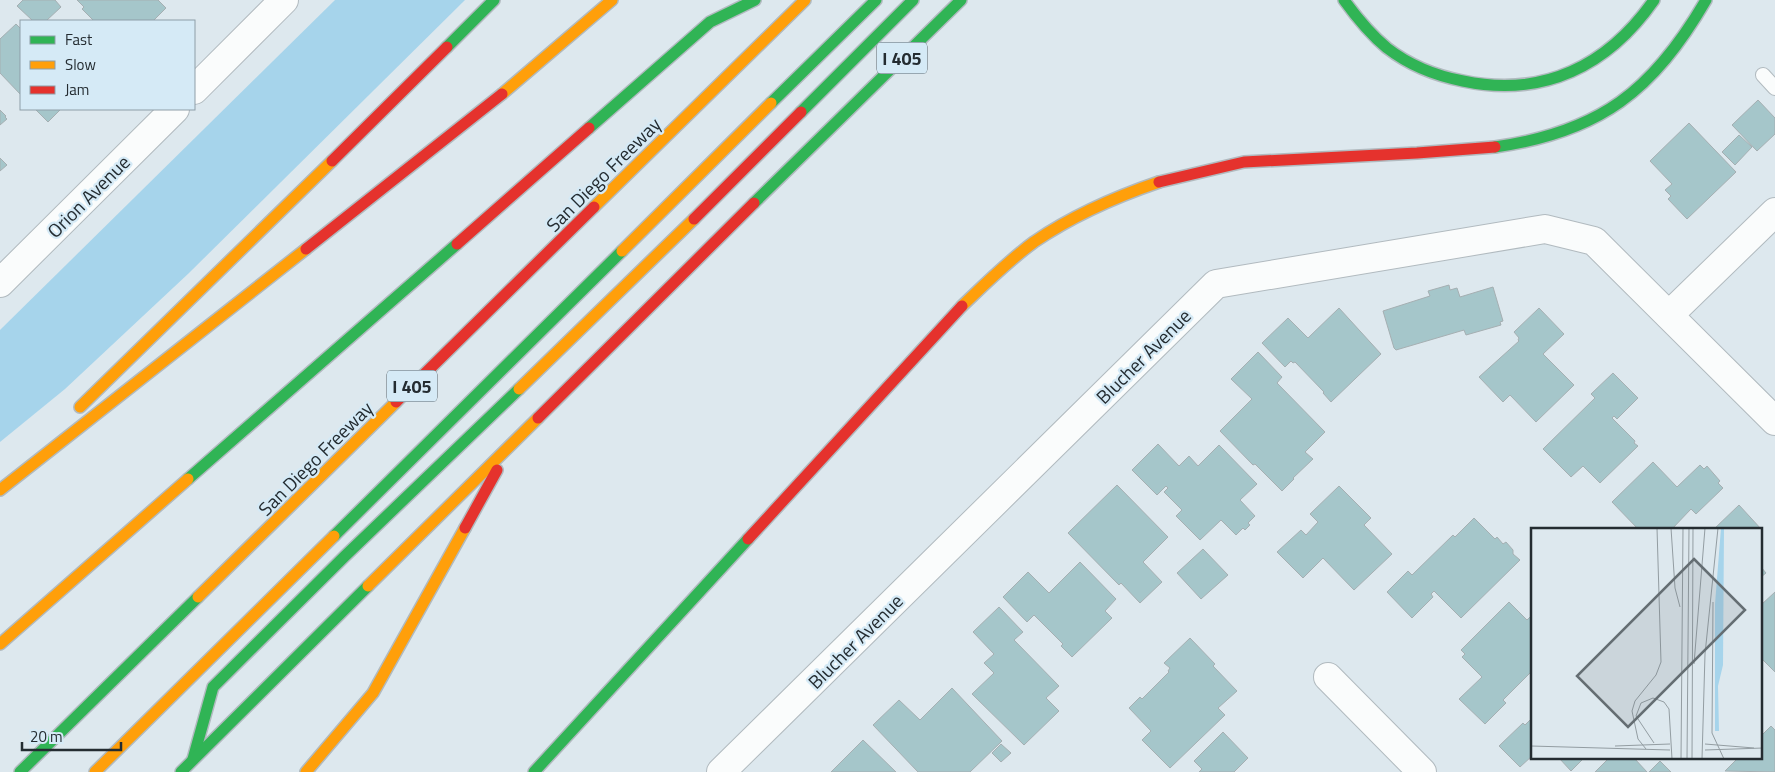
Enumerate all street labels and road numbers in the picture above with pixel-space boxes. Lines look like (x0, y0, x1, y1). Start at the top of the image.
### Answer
road number: I 405 (877, 42, 927, 74)
street label: San Diego Freeway (539, 110, 667, 238)
street label: Orion Avenue (40, 148, 136, 244)
street label: Blucher Avenue (1089, 302, 1197, 410)
road number: I 405 (387, 371, 437, 402)
street label: San Diego Freeway (251, 394, 379, 522)
street label: Blucher Avenue (801, 587, 909, 695)

